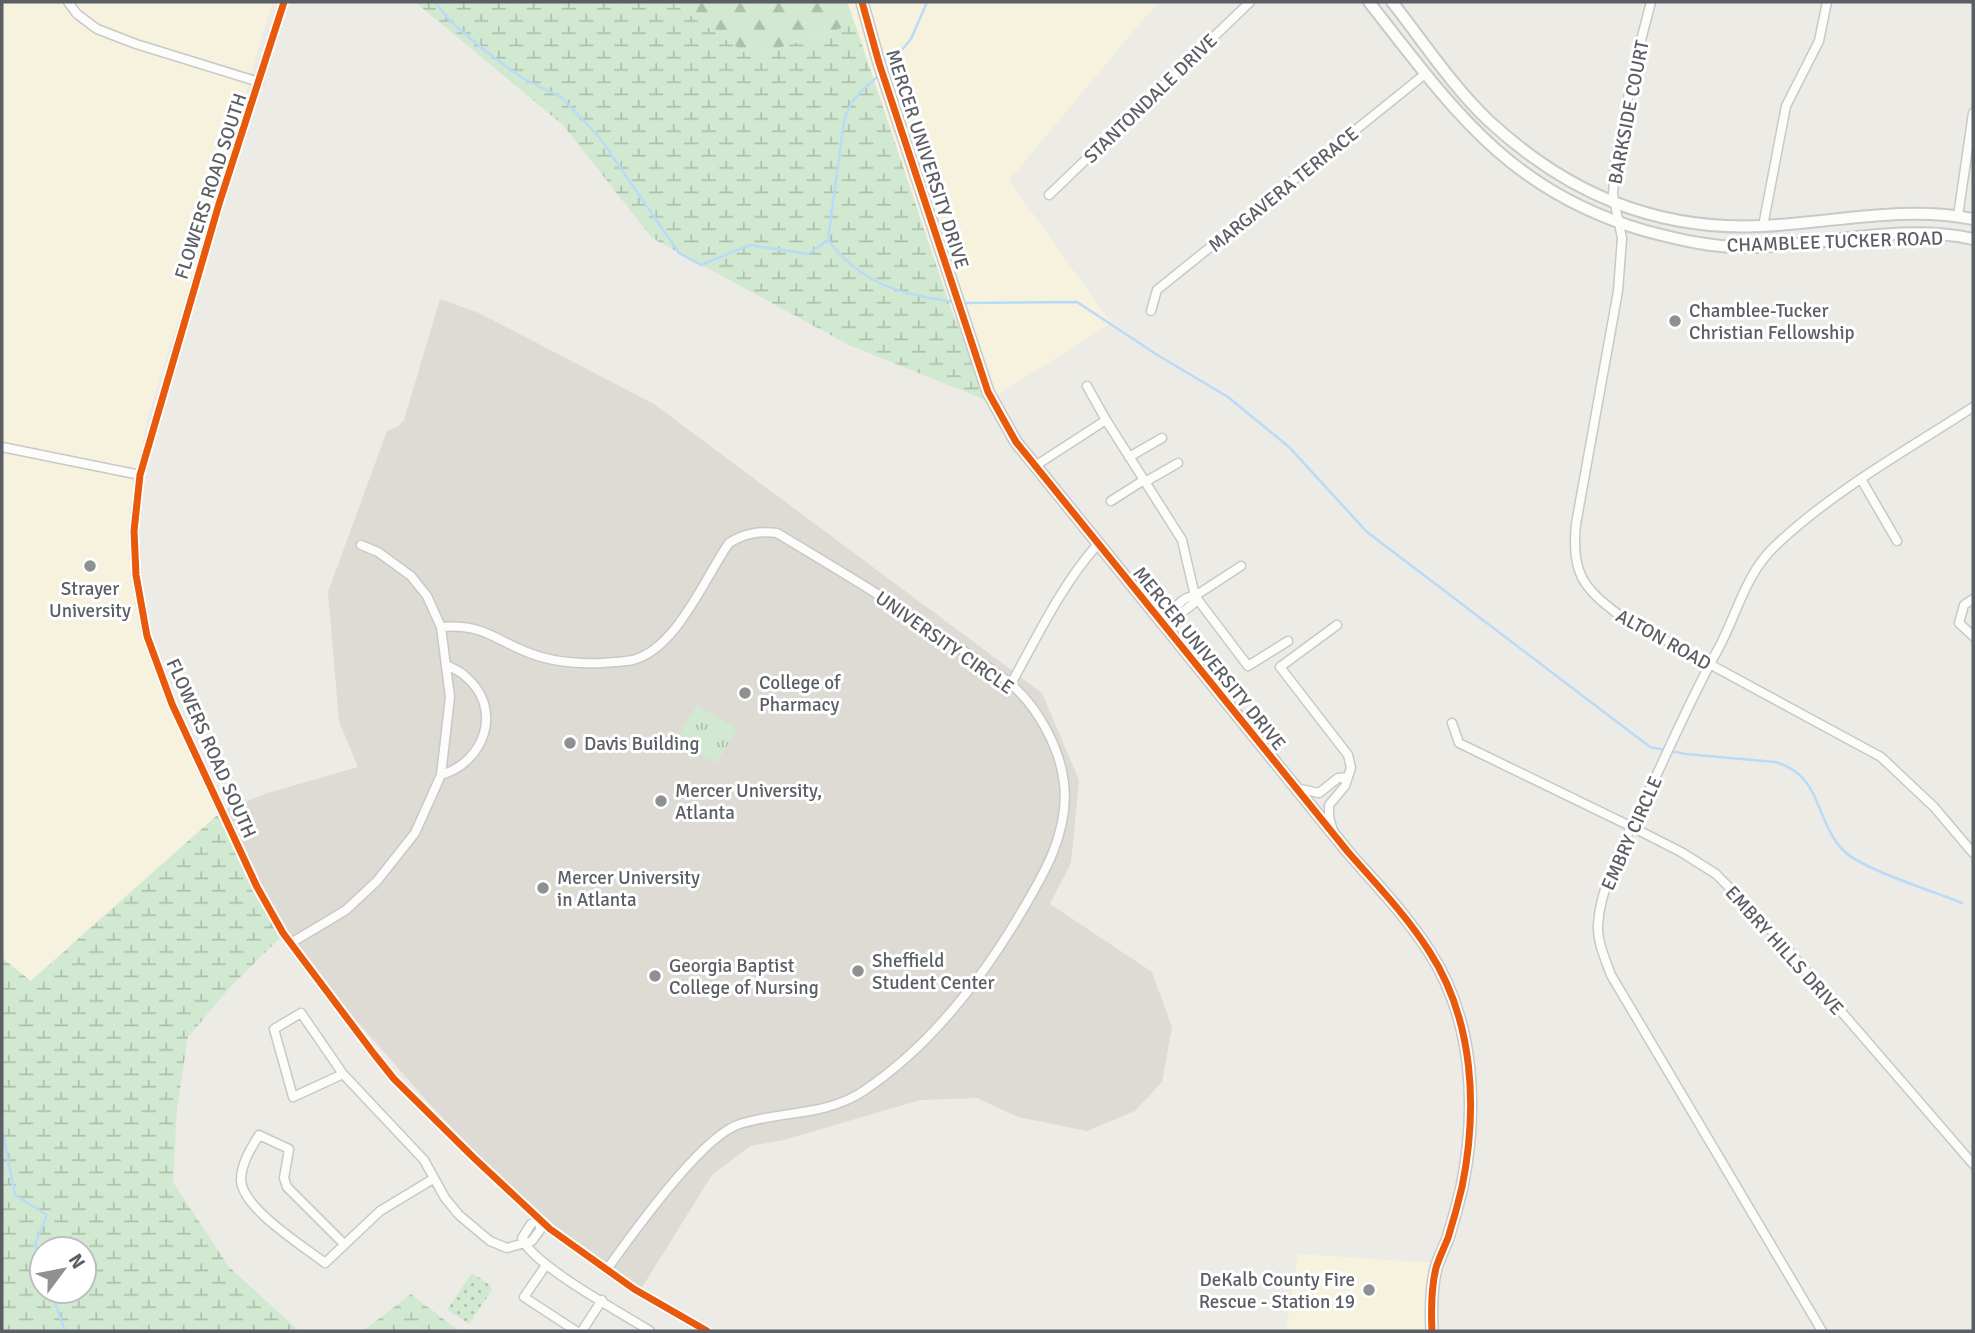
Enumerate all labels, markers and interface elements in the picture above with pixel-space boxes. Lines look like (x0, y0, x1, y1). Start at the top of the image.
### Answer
street label: STANTONDALE DRIVE (1079, 29, 1222, 169)
street label: BARKSIDE COURT (1603, 37, 1655, 186)
street label: MERCER UNIVERSITY DRIVE (880, 46, 974, 272)
street label: FLOWERS ROAD SOUTH (170, 90, 252, 282)
street label: MARGAVERA TERRACE (1204, 122, 1364, 258)
street label: CHAMBLEE TUCKER ROAD (1726, 226, 1944, 258)
place label: Chamblee-Tucker Christian Fellowship (1689, 299, 1855, 345)
marker: Chamblee-Tucker Christian Fellowship (1667, 313, 1683, 329)
marker: Strayer University (82, 558, 98, 574)
street label: MERCER UNIVERSITY DRIVE (1128, 562, 1291, 755)
place label: Strayer University (49, 577, 131, 623)
street label: UNIVERSITY CIRCLE (871, 586, 1018, 700)
street label: ALTON ROAD (1612, 604, 1715, 676)
street label: FLOWERS ROAD SOUTH (161, 655, 262, 842)
place label: College of Pharmacy (759, 671, 842, 717)
marker: College of Pharmacy (737, 685, 753, 701)
place label: Davis Building (584, 732, 700, 756)
marker: Davis Building (562, 735, 578, 751)
street label: EMBRY CIRCLE (1596, 773, 1668, 894)
place label: Mercer University, Atlanta (675, 779, 822, 825)
marker: Mercer University, Atlanta (653, 793, 669, 809)
place label: Mercer University in Atlanta (557, 866, 700, 912)
marker: Mercer University in Atlanta (535, 880, 551, 896)
street label: EMBRY HILLS DRIVE (1720, 881, 1849, 1020)
place label: Sheffield Student Center (872, 949, 995, 995)
place label: Georgia Baptist College of Nursing (669, 954, 819, 1000)
marker: Sheffield Student Center (850, 963, 866, 979)
marker: Georgia Baptist College of Nursing (647, 968, 663, 984)
north arrow (28, 1235, 98, 1305)
text: N (63, 1250, 90, 1273)
place label: DeKalb County Fire Rescue - Station 19 (1199, 1268, 1355, 1314)
marker: DeKalb County Fire Rescue - Station 19 (1361, 1282, 1377, 1298)

